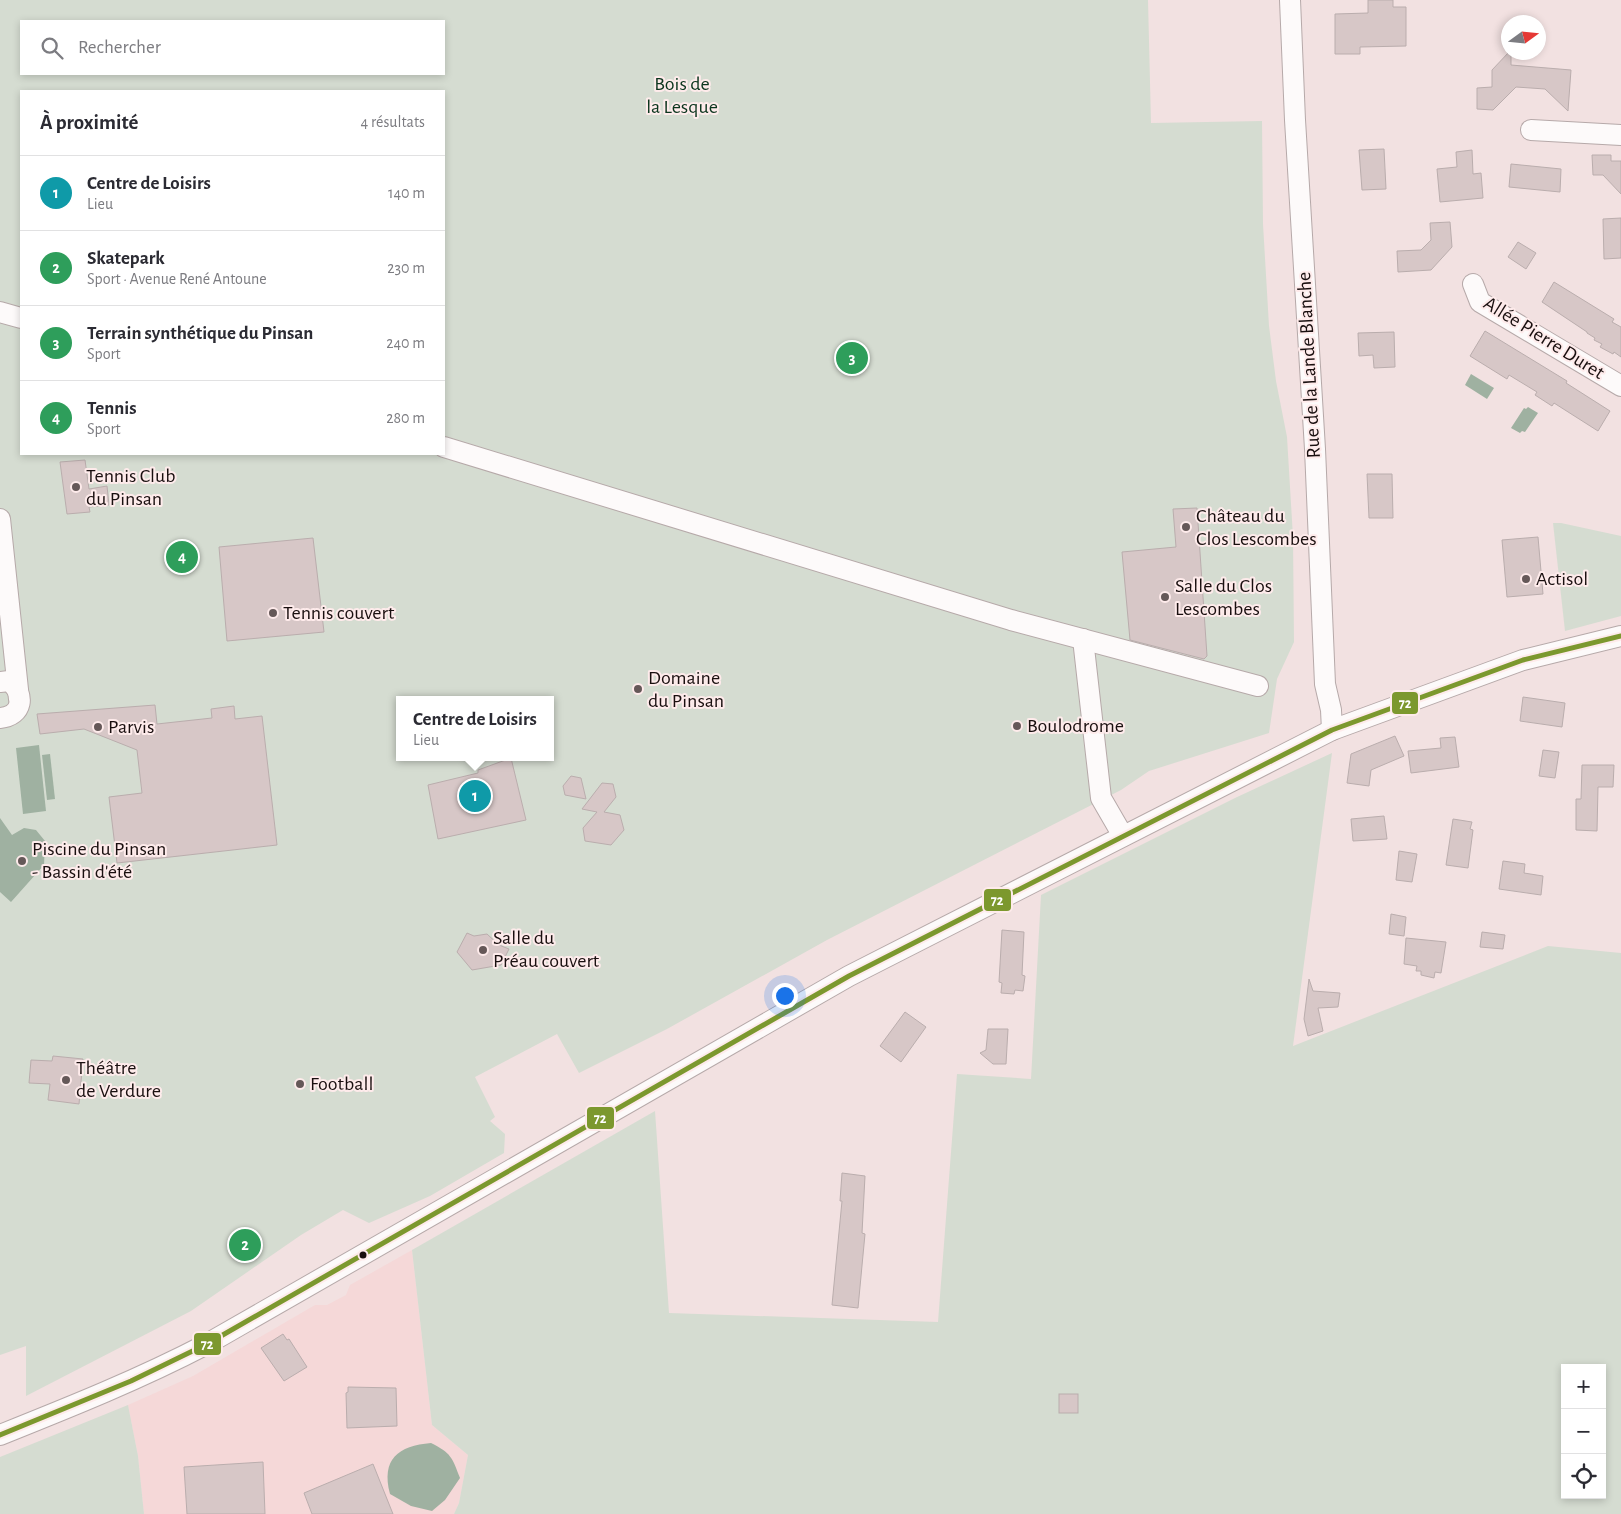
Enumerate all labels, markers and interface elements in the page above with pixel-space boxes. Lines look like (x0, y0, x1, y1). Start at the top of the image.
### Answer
north arrow (1501, 15, 1546, 60)
search box (20, 20, 445, 75)
icon: search (38, 34, 66, 62)
text: Rechercher (78, 38, 161, 57)
park label: Bois de la Lesque (646, 74, 718, 117)
text: À proximité (40, 112, 138, 133)
text: 4 résultats (361, 114, 425, 130)
text: Centre de Loisirs (87, 174, 211, 193)
text: 1 (53, 185, 59, 201)
text: 140 m (388, 185, 425, 201)
text: Lieu (87, 196, 113, 212)
text: Skatepark (87, 249, 165, 268)
text: 2 (52, 260, 60, 276)
text: 230 m (387, 260, 425, 276)
text: Sport · Avenue René Antoune (87, 271, 267, 287)
street label: Rue de la Lande Blanche (1294, 271, 1324, 459)
street label: Allée Pierre Duret (1480, 293, 1608, 383)
text: Terrain synthétique du Pinsan (87, 324, 313, 343)
text: 3 (53, 335, 59, 351)
text: 240 m (386, 335, 425, 351)
pin: 3 (836, 339, 868, 377)
text: Sport (87, 346, 121, 362)
text: Tennis (87, 399, 137, 418)
text: 4 (52, 410, 60, 426)
text: 280 m (386, 410, 425, 426)
text: Sport (87, 421, 121, 437)
place label: Tennis Club du Pinsan (86, 466, 176, 509)
marker: Tennis Club du Pinsan (70, 481, 82, 493)
place label: Château du Clos Lescombes (1196, 506, 1317, 549)
marker: Château du Clos Lescombes (1180, 521, 1192, 533)
pin: 4 (166, 538, 198, 576)
place label: Actisol (1536, 569, 1588, 589)
marker: Actisol (1520, 573, 1532, 585)
place label: Salle du Clos Lescombes (1175, 576, 1272, 619)
marker: Salle du Clos Lescombes (1159, 591, 1171, 603)
place label: Tennis couvert (283, 603, 395, 623)
marker: Tennis couvert (267, 607, 279, 619)
place label: Domaine du Pinsan (648, 668, 724, 711)
marker: Domaine du Pinsan (632, 683, 644, 695)
line badge: 72 (1391, 691, 1419, 715)
popup (396, 696, 554, 761)
text: 72 (1399, 697, 1412, 711)
text: Centre de Loisirs (413, 710, 537, 729)
place label: Boulodrome (1027, 716, 1124, 736)
place label: Parvis (108, 717, 154, 737)
marker: Boulodrome (1011, 720, 1023, 732)
marker: Parvis (92, 721, 104, 733)
text: Lieu (413, 732, 439, 748)
pin: 1 (459, 777, 491, 815)
place label: Piscine du Pinsan - Bassin d'été (32, 839, 166, 882)
marker: Piscine du Pinsan - Bassin d'été (16, 855, 28, 867)
line badge: 72 (983, 888, 1012, 912)
text: 72 (991, 894, 1004, 908)
place label: Salle du Préau couvert (493, 928, 600, 971)
marker: Salle du Préau couvert (477, 944, 489, 956)
your location (772, 983, 798, 1009)
place label: Théâtre de Verdure (76, 1058, 161, 1101)
marker: Théâtre de Verdure (60, 1074, 72, 1086)
place label: Football (310, 1074, 373, 1094)
marker: Football (294, 1078, 306, 1090)
line badge: 72 (586, 1106, 615, 1130)
text: 72 (594, 1112, 607, 1126)
pin: 2 (229, 1226, 261, 1264)
unlabelled marker (358, 1250, 368, 1260)
line badge: 72 (193, 1332, 222, 1356)
text: 72 (201, 1338, 214, 1352)
map controls (1561, 1364, 1606, 1499)
button: + (1561, 1364, 1606, 1409)
button: − (1561, 1409, 1606, 1454)
button: locate (1561, 1454, 1606, 1499)

